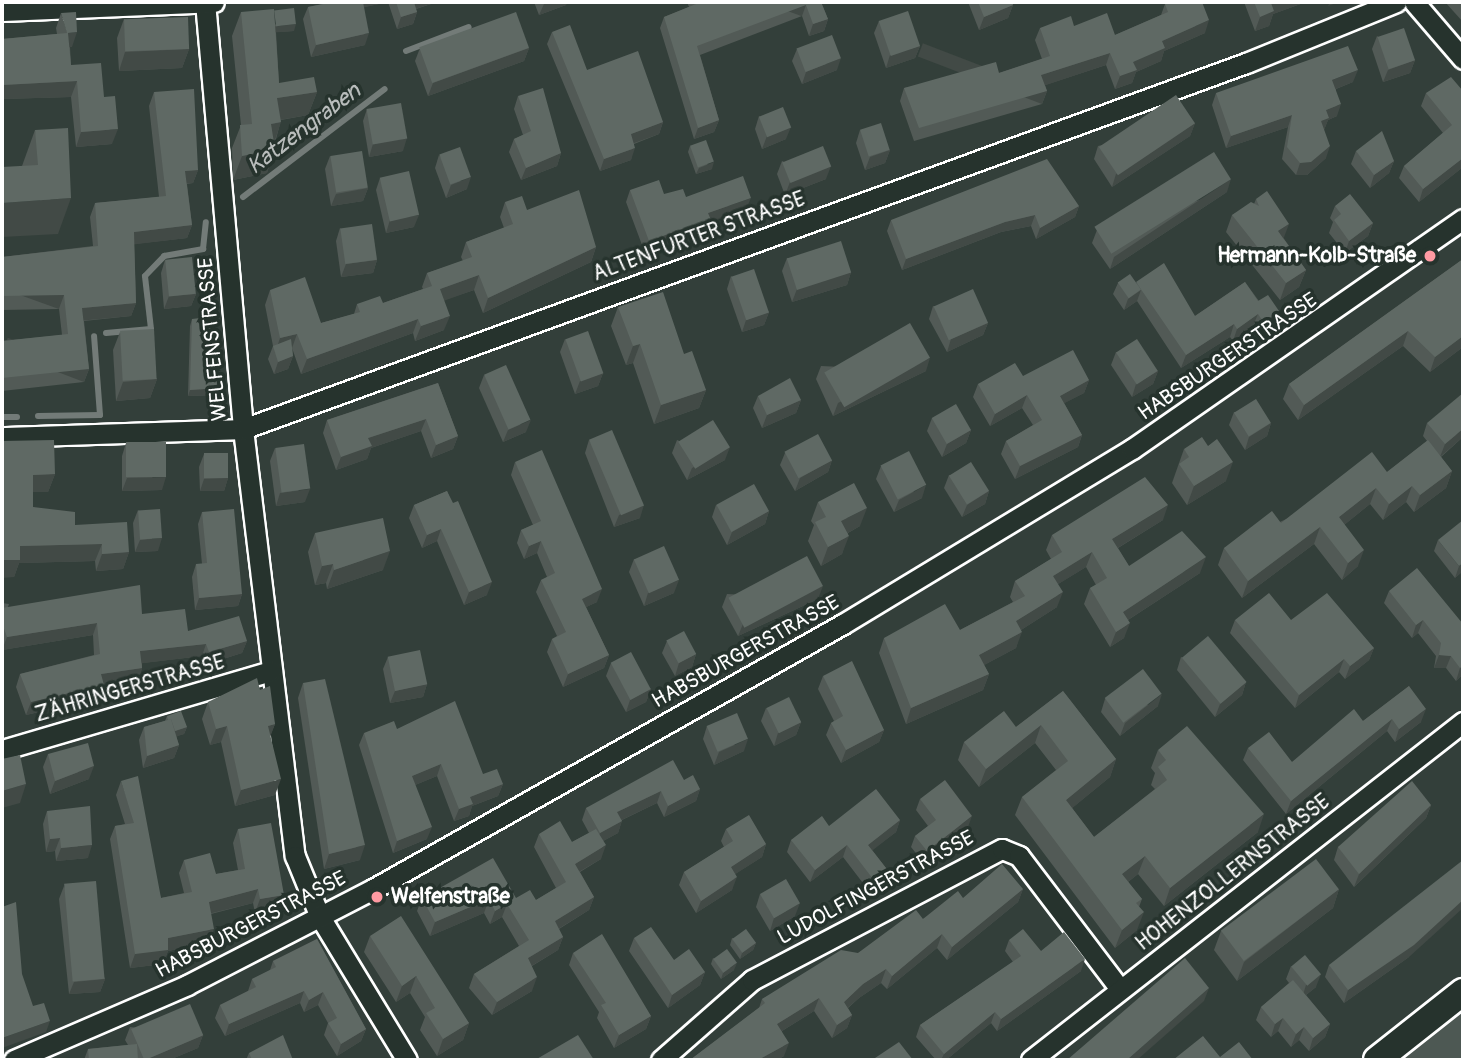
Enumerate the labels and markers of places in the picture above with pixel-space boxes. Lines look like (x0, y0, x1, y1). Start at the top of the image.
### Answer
place label: Hermann-Kolb-Straße (1217, 243, 1416, 269)
marker: Hermann-Kolb-Straße (1422, 248, 1438, 264)
place label: Welfenstraße (391, 884, 510, 910)
marker: Welfenstraße (369, 889, 385, 905)

